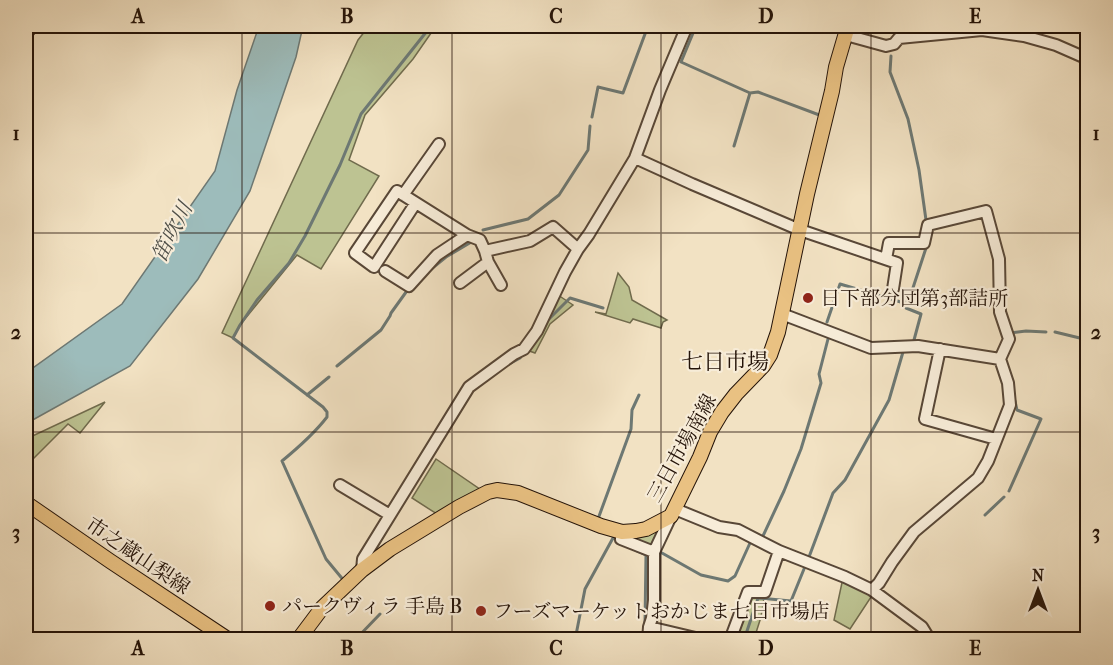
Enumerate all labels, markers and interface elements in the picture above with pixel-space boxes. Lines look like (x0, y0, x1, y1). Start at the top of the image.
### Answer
text: A (130, 5, 146, 28)
text: B (340, 5, 354, 28)
text: C (549, 5, 563, 28)
text: D (758, 5, 774, 28)
text: E (969, 5, 981, 28)
text: 1 (12, 122, 20, 145)
text: 1 (1092, 122, 1100, 145)
water label: 笛吹川 (147, 197, 198, 266)
place label: 日下部分団第3部詰所 (820, 287, 1008, 310)
marker: 日下部分団第3部詰所 (801, 291, 815, 305)
text: 2 (11, 321, 21, 344)
text: 2 (1091, 321, 1101, 344)
district label: 七日市場 (681, 349, 769, 375)
street label: 三日市場南線 (643, 390, 721, 506)
street label: 市之蔵山梨線 (82, 513, 194, 599)
text: 3 (12, 521, 20, 544)
text: 3 (1092, 521, 1100, 544)
north arrow (1008, 560, 1068, 620)
text: N (1032, 566, 1045, 585)
place label: パークヴィラ 手島 B (282, 595, 462, 618)
marker: パークヴィラ 手島 B (263, 599, 277, 613)
place label: フーズマーケットおかじま七日市場店 (493, 600, 830, 623)
marker: フーズマーケットおかじま七日市場店 (474, 604, 488, 618)
text: A (130, 637, 146, 660)
text: B (340, 637, 354, 660)
text: C (549, 637, 563, 660)
text: D (758, 637, 774, 660)
text: E (969, 637, 981, 660)

